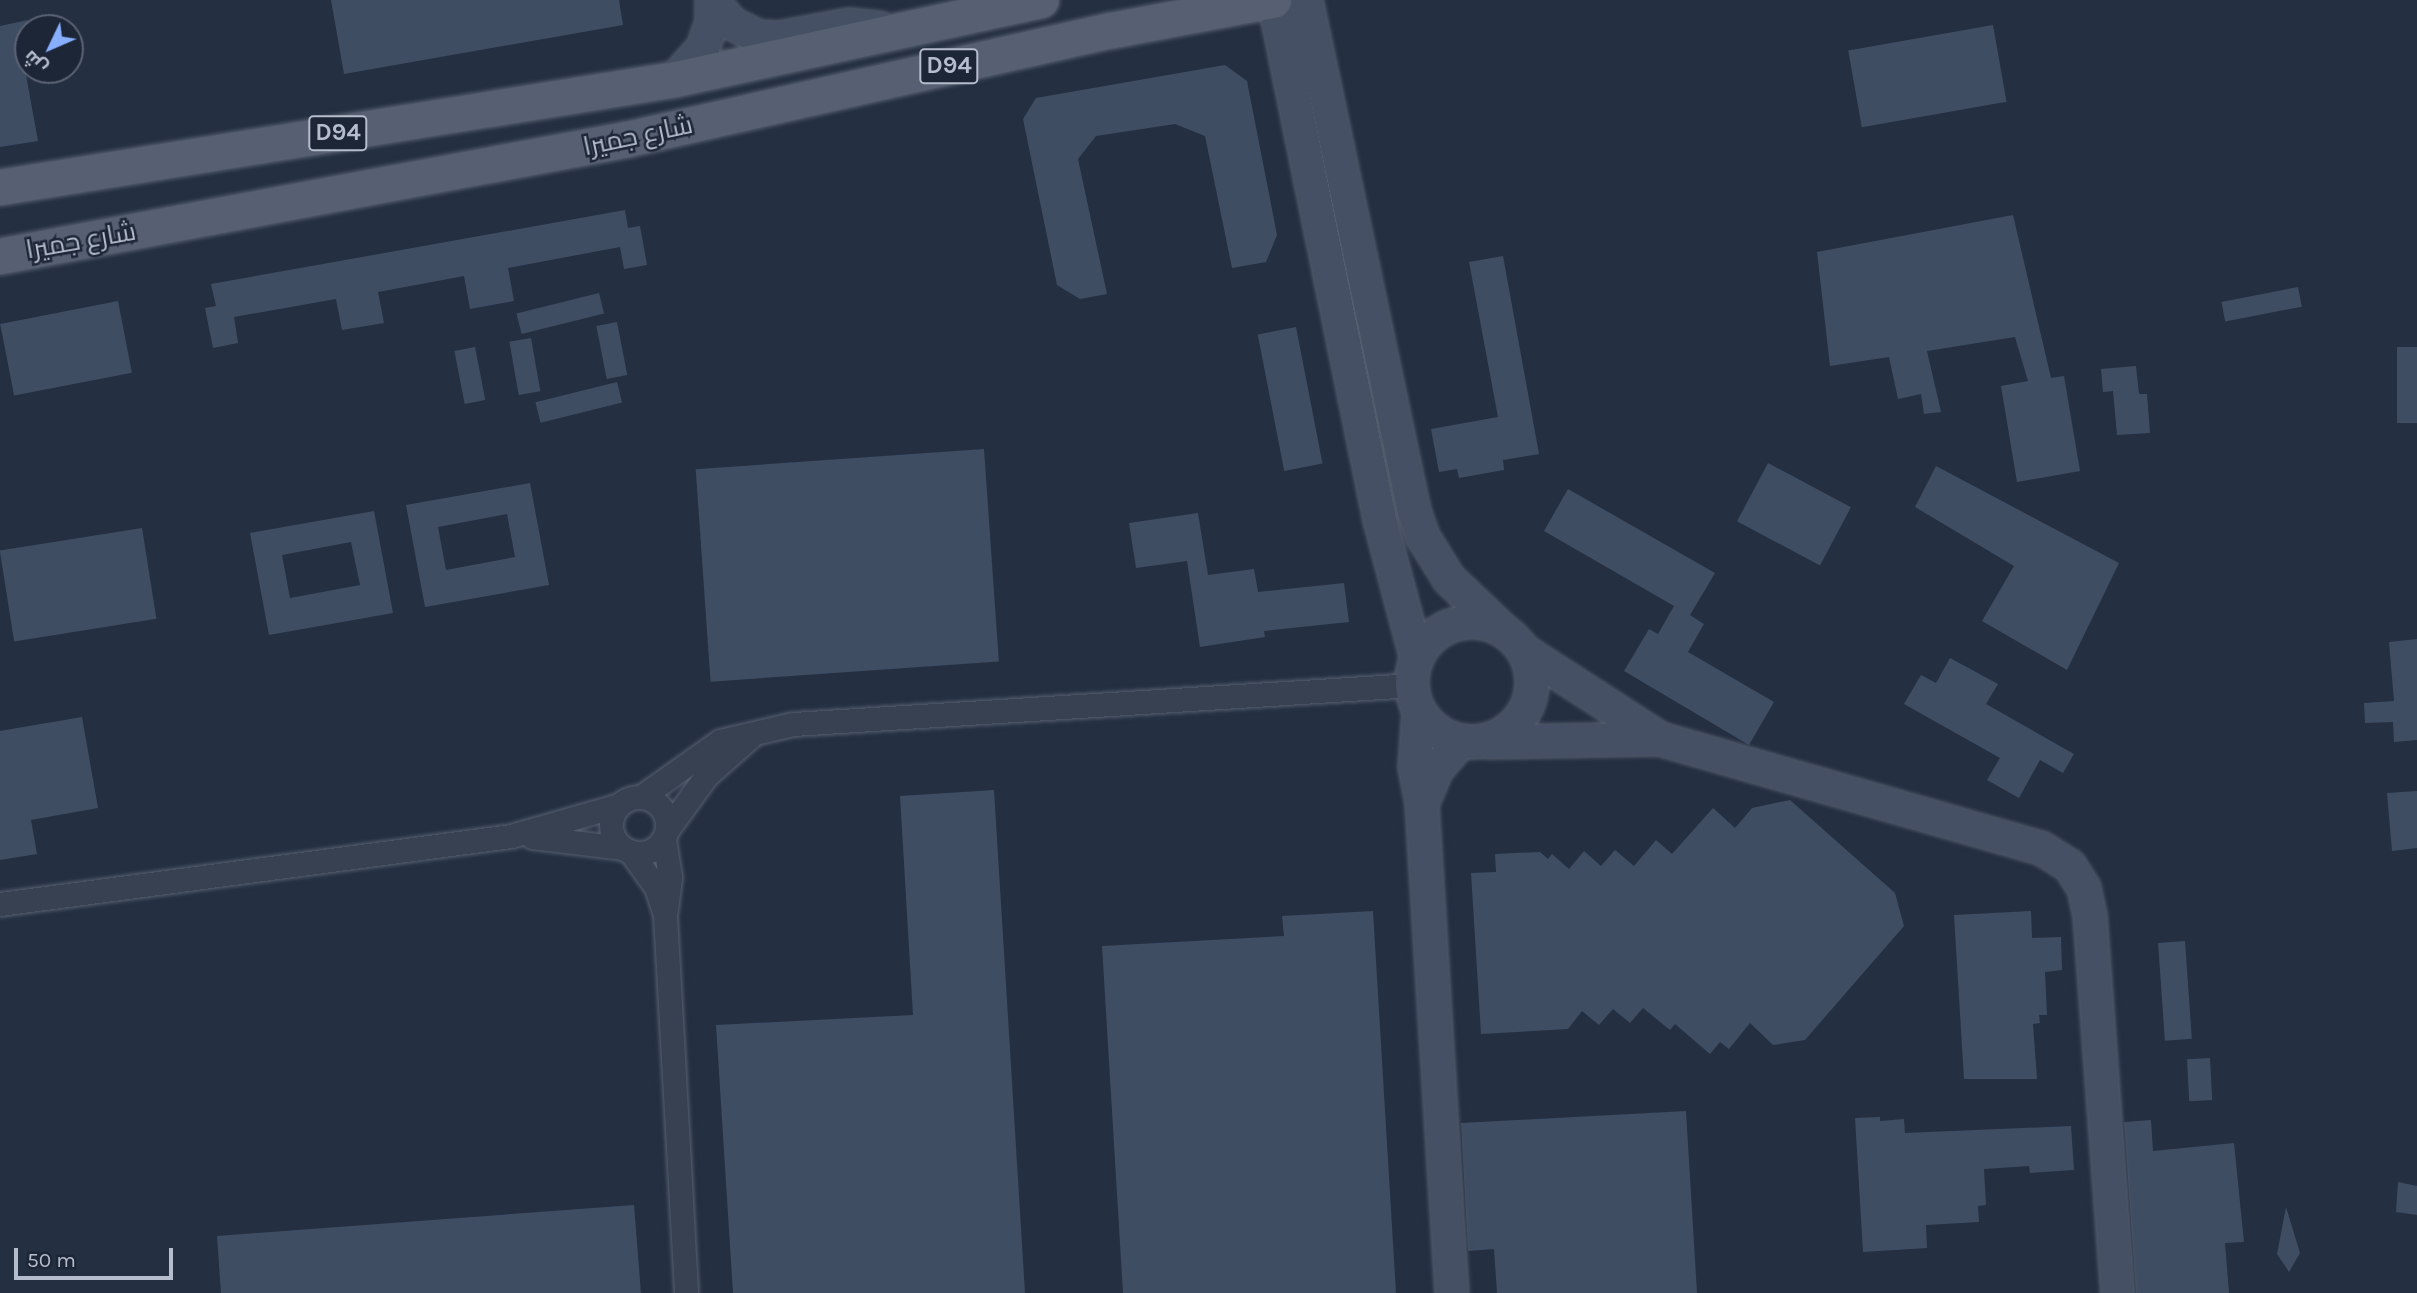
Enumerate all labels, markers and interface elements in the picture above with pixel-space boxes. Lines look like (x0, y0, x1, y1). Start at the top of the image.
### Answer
north arrow (14, 14, 84, 84)
text: ش (19, 46, 52, 79)
road number: D94 (919, 46, 979, 86)
street label: شارع جميرا (580, 109, 696, 163)
road number: D94 (308, 113, 368, 154)
street label: شارع جميرا (24, 216, 138, 266)
scale bar (18, 1234, 177, 1278)
text: 50 m (27, 1248, 76, 1272)

